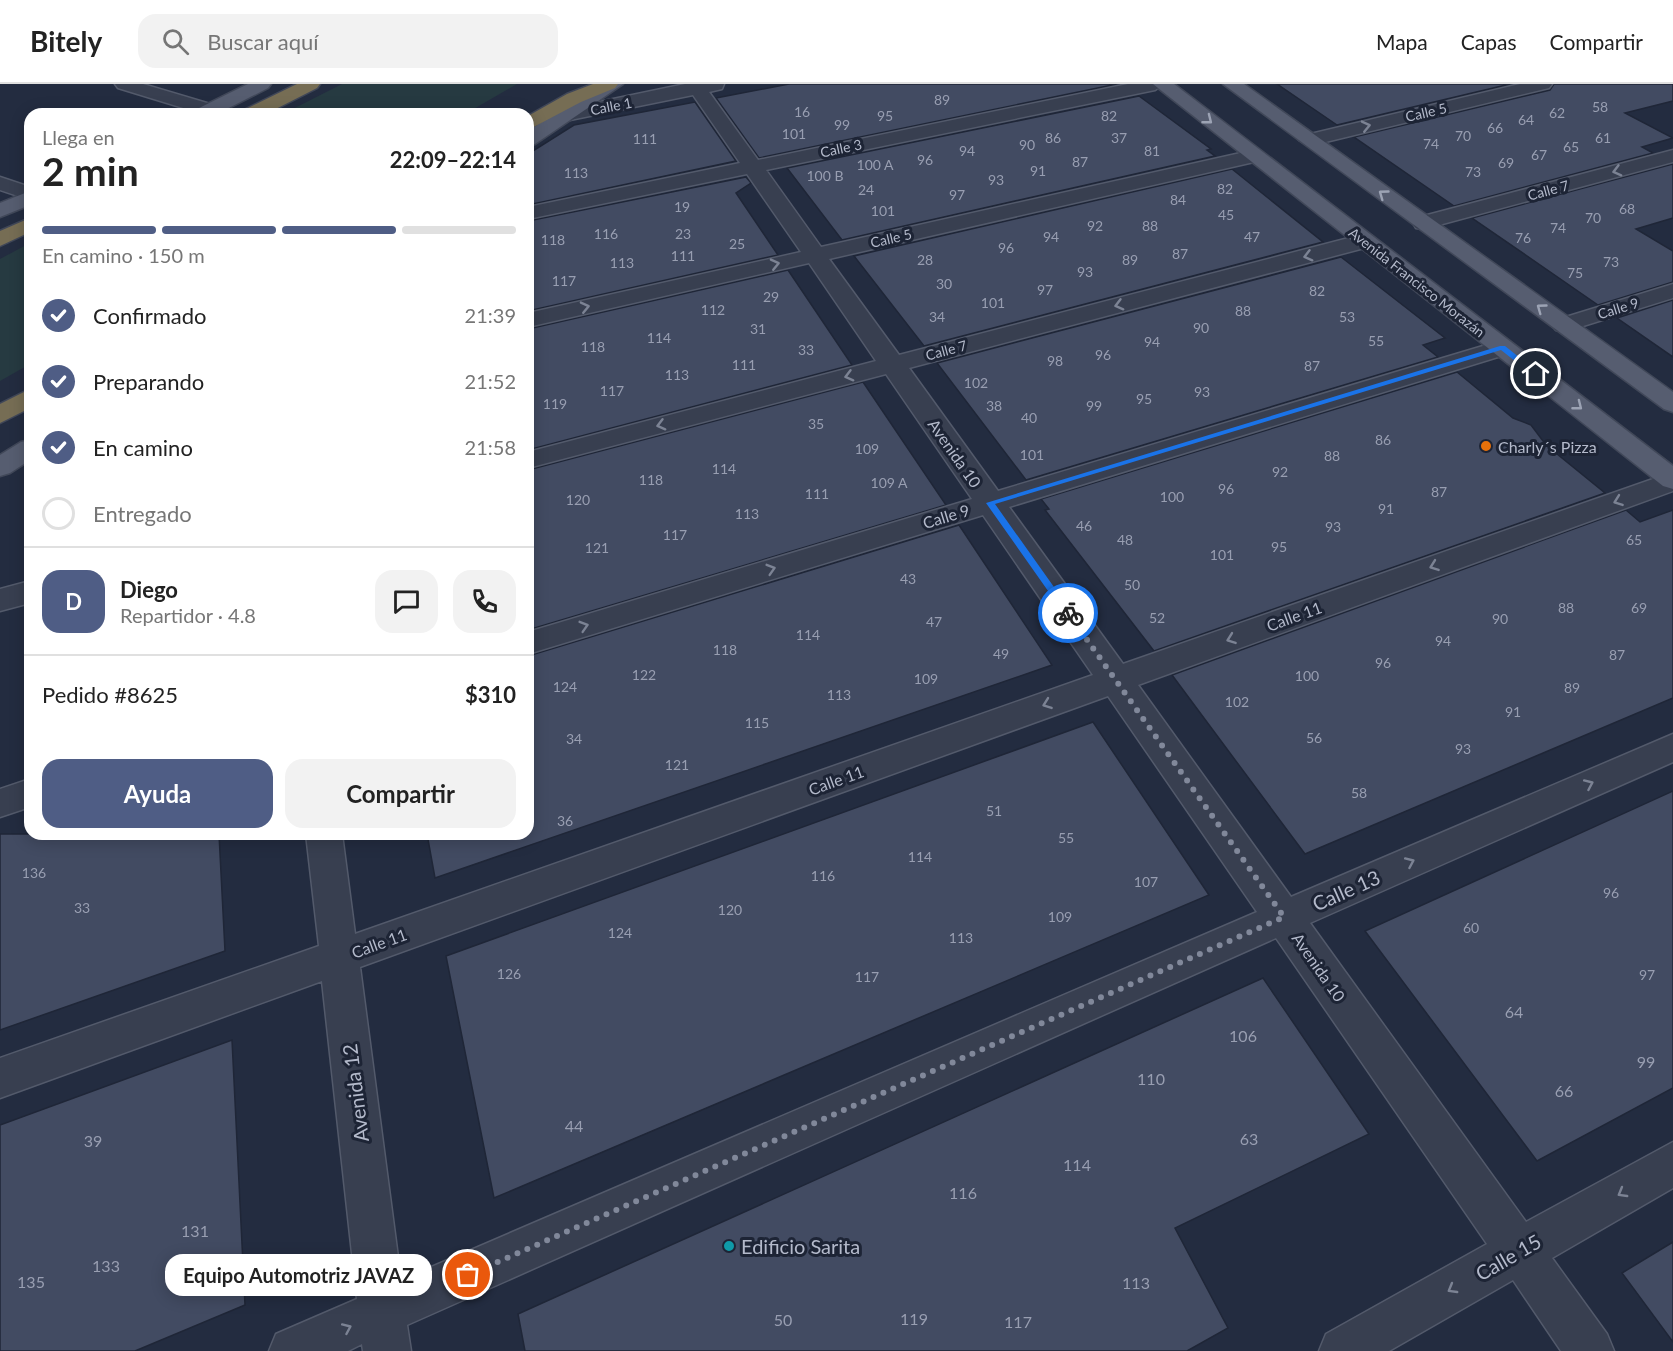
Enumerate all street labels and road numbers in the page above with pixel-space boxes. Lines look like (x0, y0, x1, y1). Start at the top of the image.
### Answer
street label: Calle 1 (589, 94, 633, 118)
street label: Calle 5 (1404, 99, 1448, 125)
street label: Calle 3 (819, 135, 863, 161)
street label: Calle 7 (1526, 176, 1570, 204)
street label: Avenida Francisco Morazán (1346, 224, 1488, 340)
street label: Calle 5 (869, 225, 913, 251)
street label: Calle 9 (1595, 294, 1641, 322)
street label: Calle 7 (924, 336, 968, 364)
street label: Avenida 10 (925, 415, 985, 491)
street label: Calle 9 (920, 500, 972, 532)
street label: Calle 11 (1264, 597, 1324, 635)
street label: Calle 11 (806, 761, 866, 799)
street label: Calle 13 (1308, 864, 1384, 916)
street label: Calle 11 (349, 924, 409, 962)
street label: Avenida 10 (1289, 929, 1349, 1005)
street label: Avenida 12 (337, 1043, 373, 1143)
street label: Calle 15 (1471, 1229, 1545, 1285)

